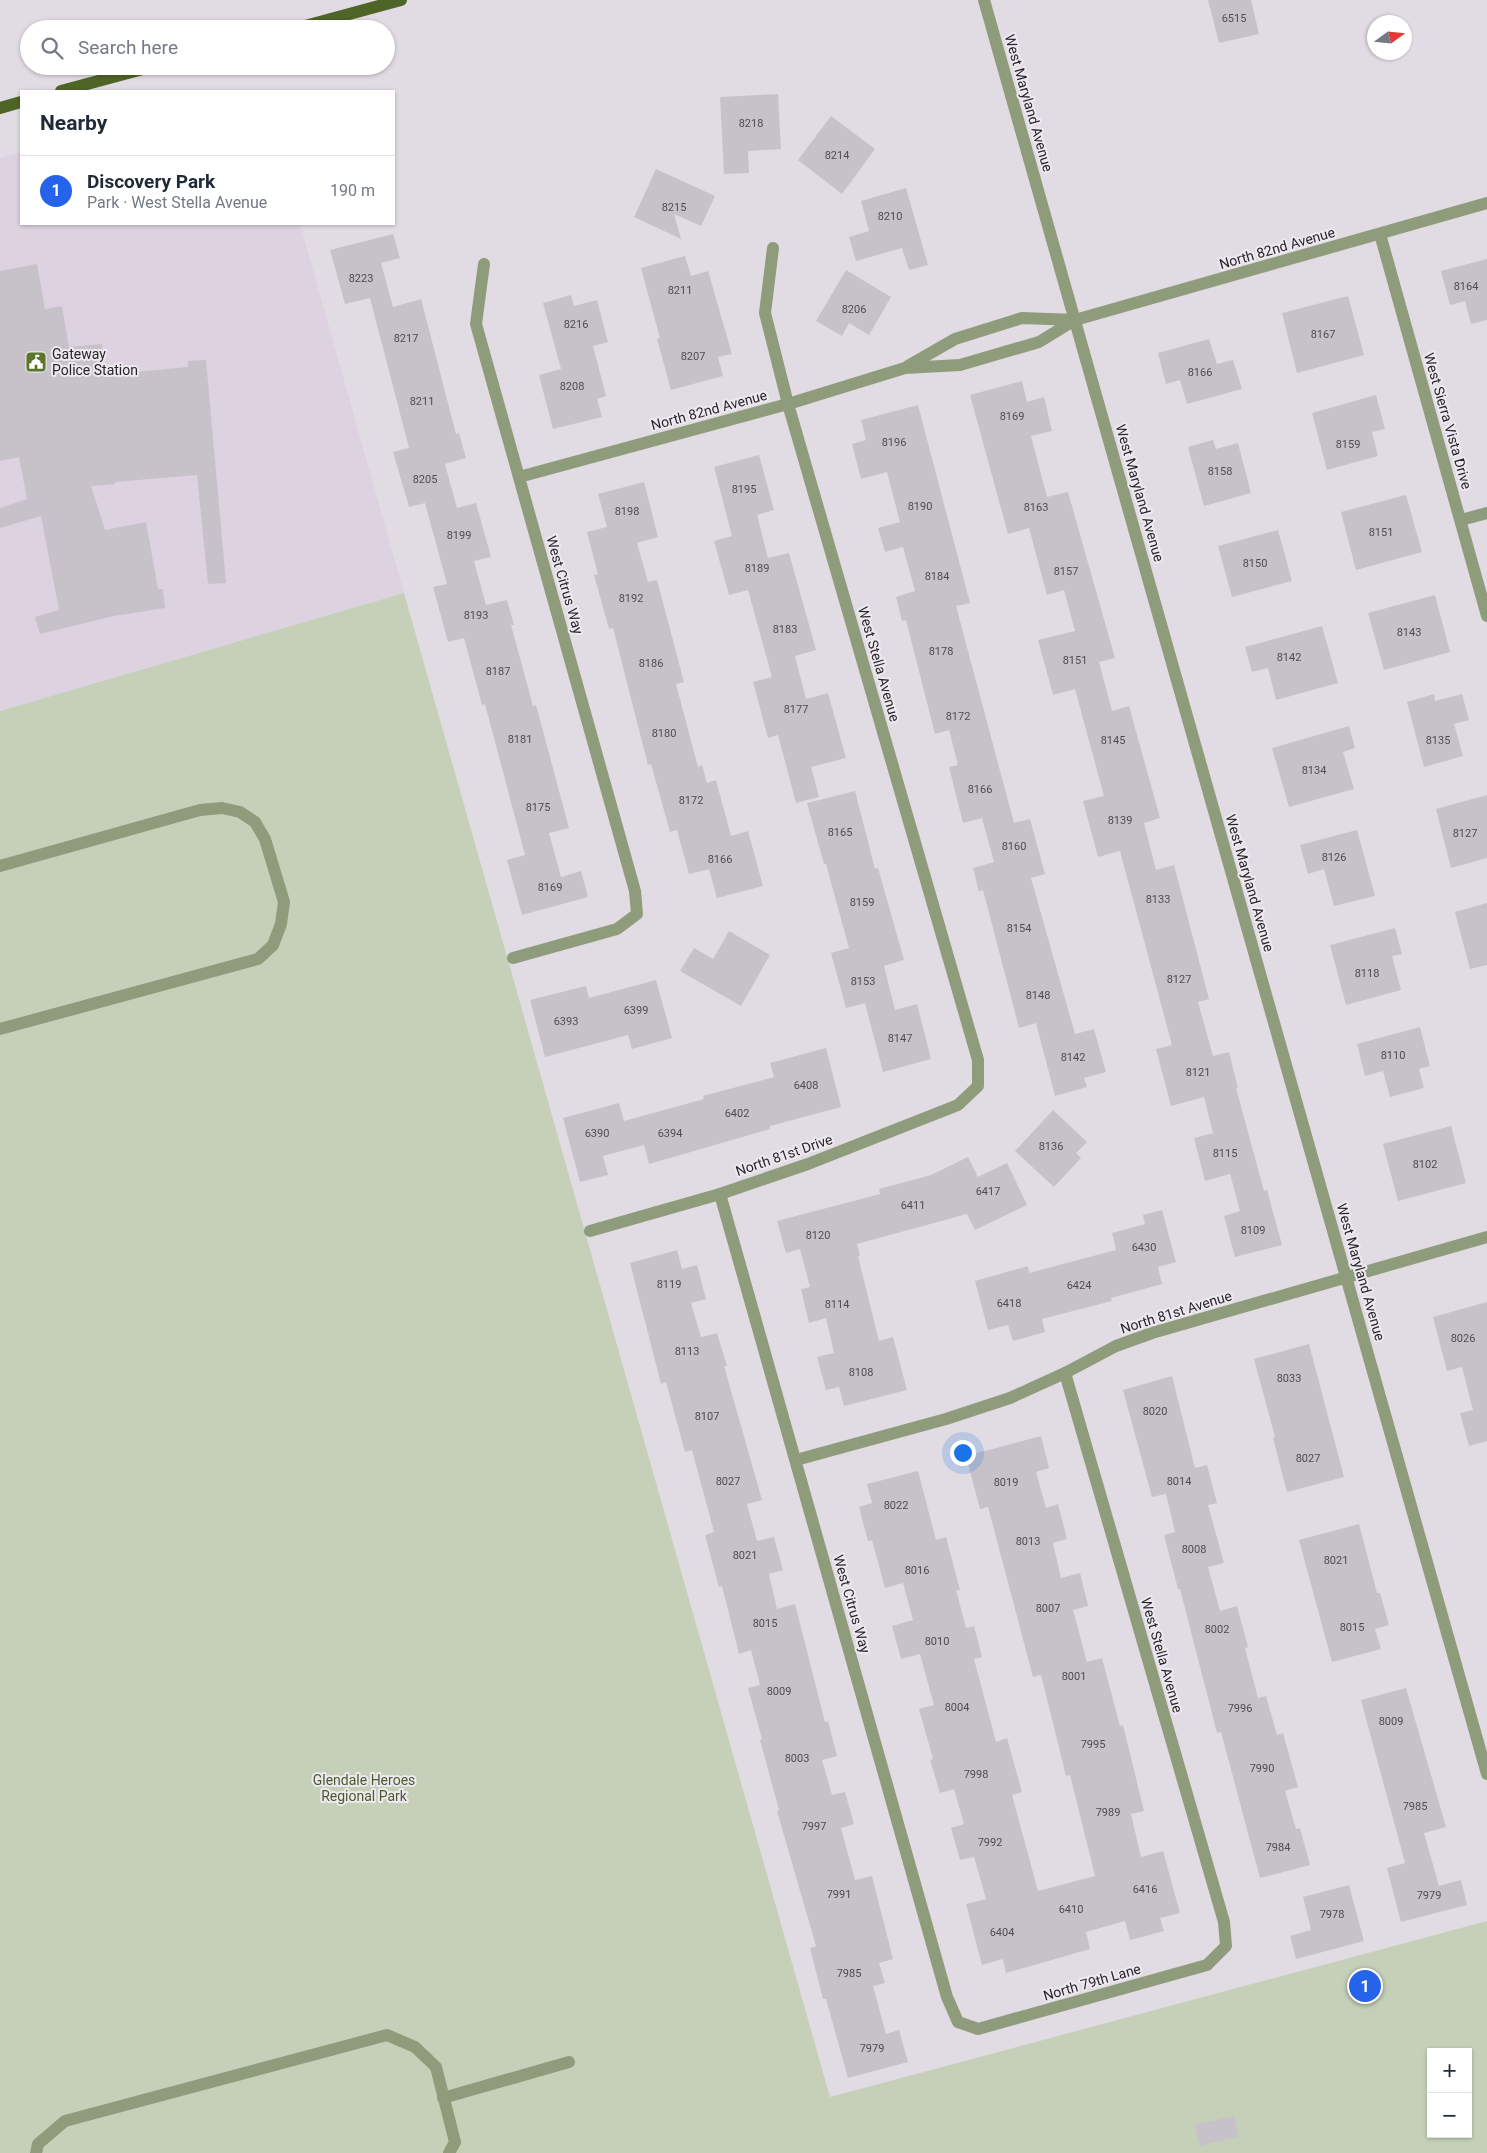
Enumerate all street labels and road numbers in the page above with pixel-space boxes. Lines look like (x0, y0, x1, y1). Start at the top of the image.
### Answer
street label: West Maryland Avenue (1002, 32, 1056, 174)
street label: North 82nd Avenue (1217, 224, 1337, 272)
street label: West Sierra Vista Drive (1421, 351, 1475, 491)
street label: North 82nd Avenue (649, 387, 769, 433)
street label: West Maryland Avenue (1113, 422, 1167, 564)
street label: West Citrus Way (543, 534, 587, 636)
street label: West Stella Avenue (855, 605, 903, 723)
street label: West Maryland Avenue (1223, 812, 1277, 954)
street label: North 81st Drive (734, 1131, 834, 1179)
street label: West Maryland Avenue (1334, 1201, 1388, 1343)
street label: North 81st Avenue (1118, 1287, 1234, 1337)
street label: West Citrus Way (830, 1553, 874, 1655)
street label: West Stella Avenue (1138, 1596, 1186, 1714)
street label: North 79th Lane (1041, 1960, 1143, 2004)

